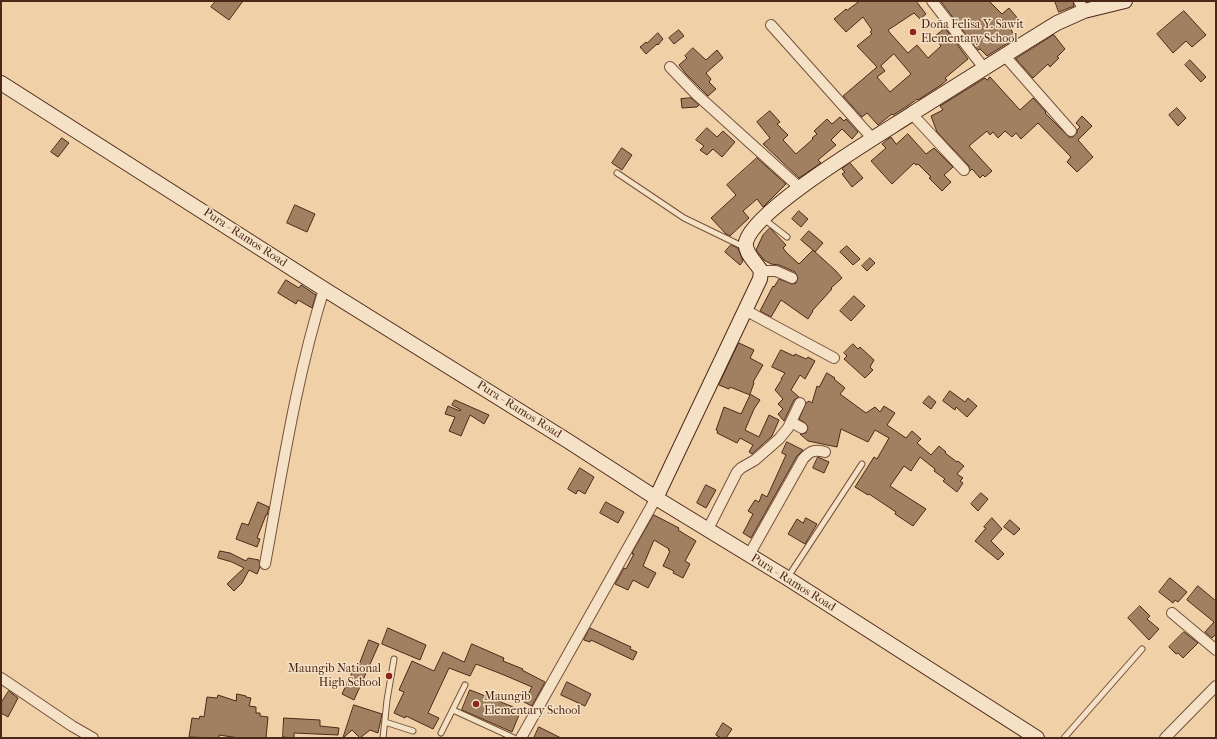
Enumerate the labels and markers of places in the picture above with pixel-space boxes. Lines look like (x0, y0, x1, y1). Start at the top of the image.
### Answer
place label: Doña Felisa Y. Sawit Elementary School (921, 18, 1024, 46)
marker: Doña Felisa Y. Sawit Elementary School (908, 27, 918, 37)
place label: Maungib National High School (288, 662, 381, 690)
marker: Maungib National High School (384, 671, 394, 681)
place label: Maungib Elementary School (484, 690, 581, 718)
marker: Maungib Elementary School (471, 699, 481, 709)

